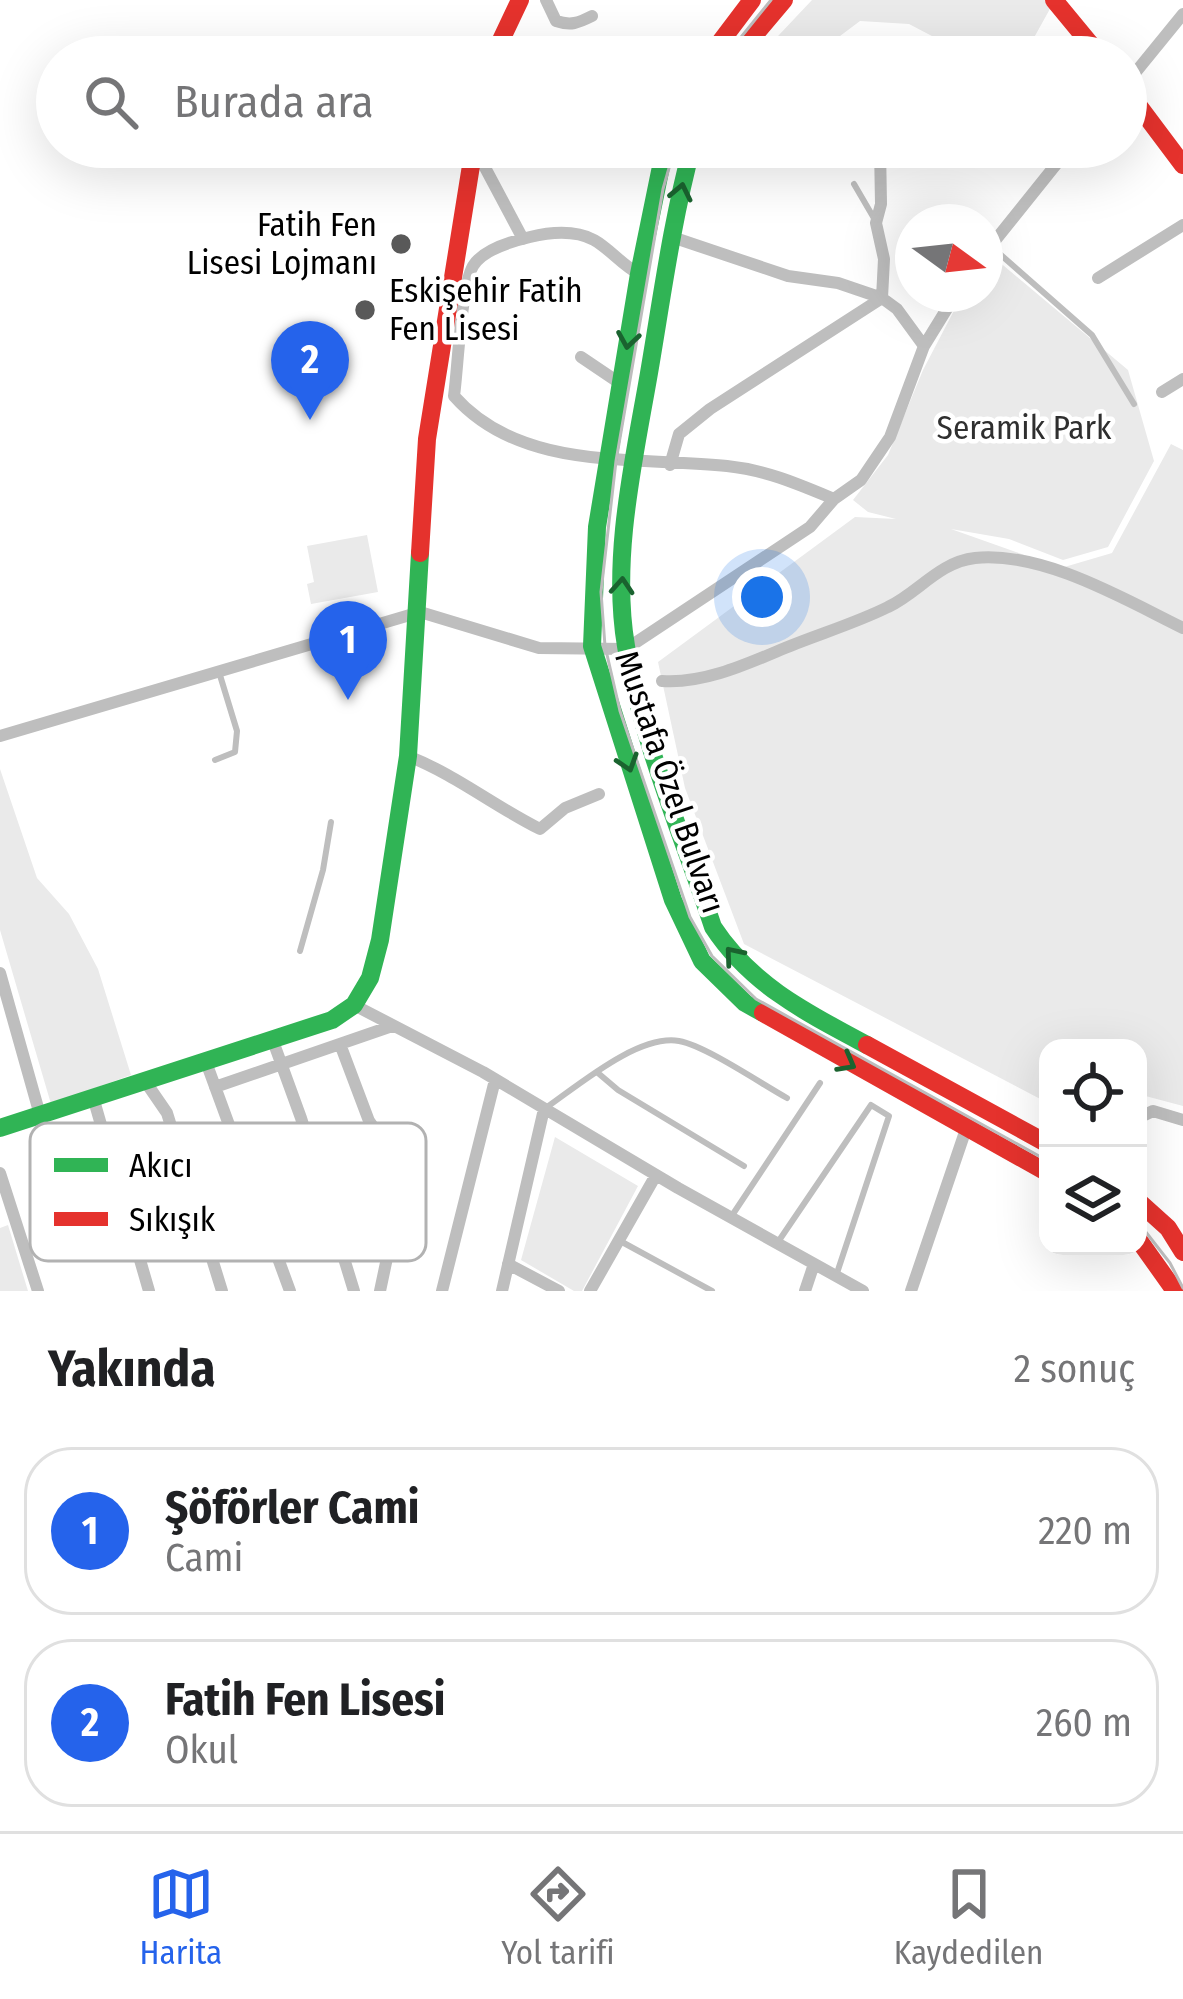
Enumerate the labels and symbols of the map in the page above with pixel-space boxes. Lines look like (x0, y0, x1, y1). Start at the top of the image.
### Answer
one-way arrow (667, 182, 692, 202)
north arrow (895, 204, 1003, 312)
place label: Fatih Fen Lisesi Lojmanı (187, 205, 377, 283)
marker: Fatih Fen Lisesi Lojmanı (388, 231, 414, 257)
place label: Eskişehir Fatih Fen Lisesi (389, 271, 583, 349)
marker: Eskişehir Fatih Fen Lisesi (352, 297, 378, 323)
pin: 2 (271, 321, 349, 420)
one-way arrow (617, 329, 642, 349)
park label: Seramik Park (937, 408, 1112, 448)
your location (732, 567, 792, 627)
one-way arrow (609, 576, 635, 595)
pin: 1 (309, 601, 387, 700)
street label: Mustafa Özel Bulvarı (606, 646, 734, 918)
one-way arrow (614, 752, 639, 773)
one-way arrow (726, 947, 748, 969)
one-way arrow (835, 1049, 856, 1072)
legend (30, 1123, 426, 1261)
text: Akıcı (129, 1146, 193, 1186)
text: Sıkışık (129, 1200, 216, 1240)

